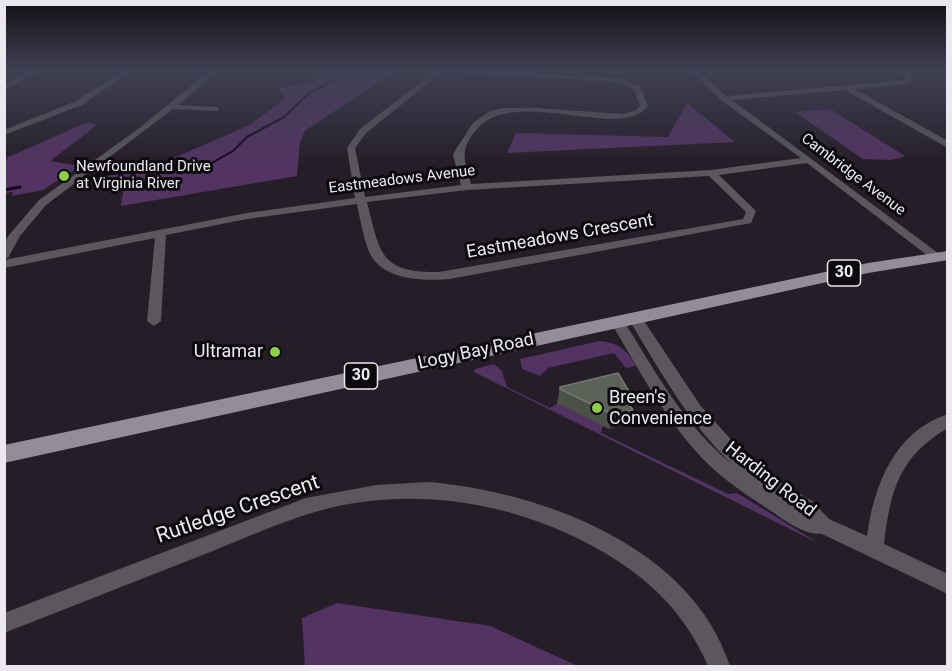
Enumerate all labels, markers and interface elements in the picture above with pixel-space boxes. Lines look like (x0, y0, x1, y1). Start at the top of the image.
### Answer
street label: Cambridge Avenue (797, 130, 909, 220)
place label: Newfoundland Drive at Virginia River (76, 158, 211, 193)
street label: Eastmeadows Avenue (328, 162, 476, 198)
marker: Newfoundland Drive at Virginia River (57, 169, 71, 183)
street label: Eastmeadows Crescent (465, 210, 655, 264)
road number: 30 (828, 260, 860, 286)
street label: Logy Bay Road (416, 329, 536, 375)
place label: Ultramar (194, 341, 263, 363)
marker: Ultramar (268, 345, 282, 359)
road number: 30 (344, 363, 378, 389)
place label: Breen's Convenience (609, 387, 712, 430)
marker: Breen's Convenience (590, 401, 604, 415)
street label: Harding Road (720, 438, 820, 522)
street label: Rutledge Crescent (153, 470, 323, 550)

